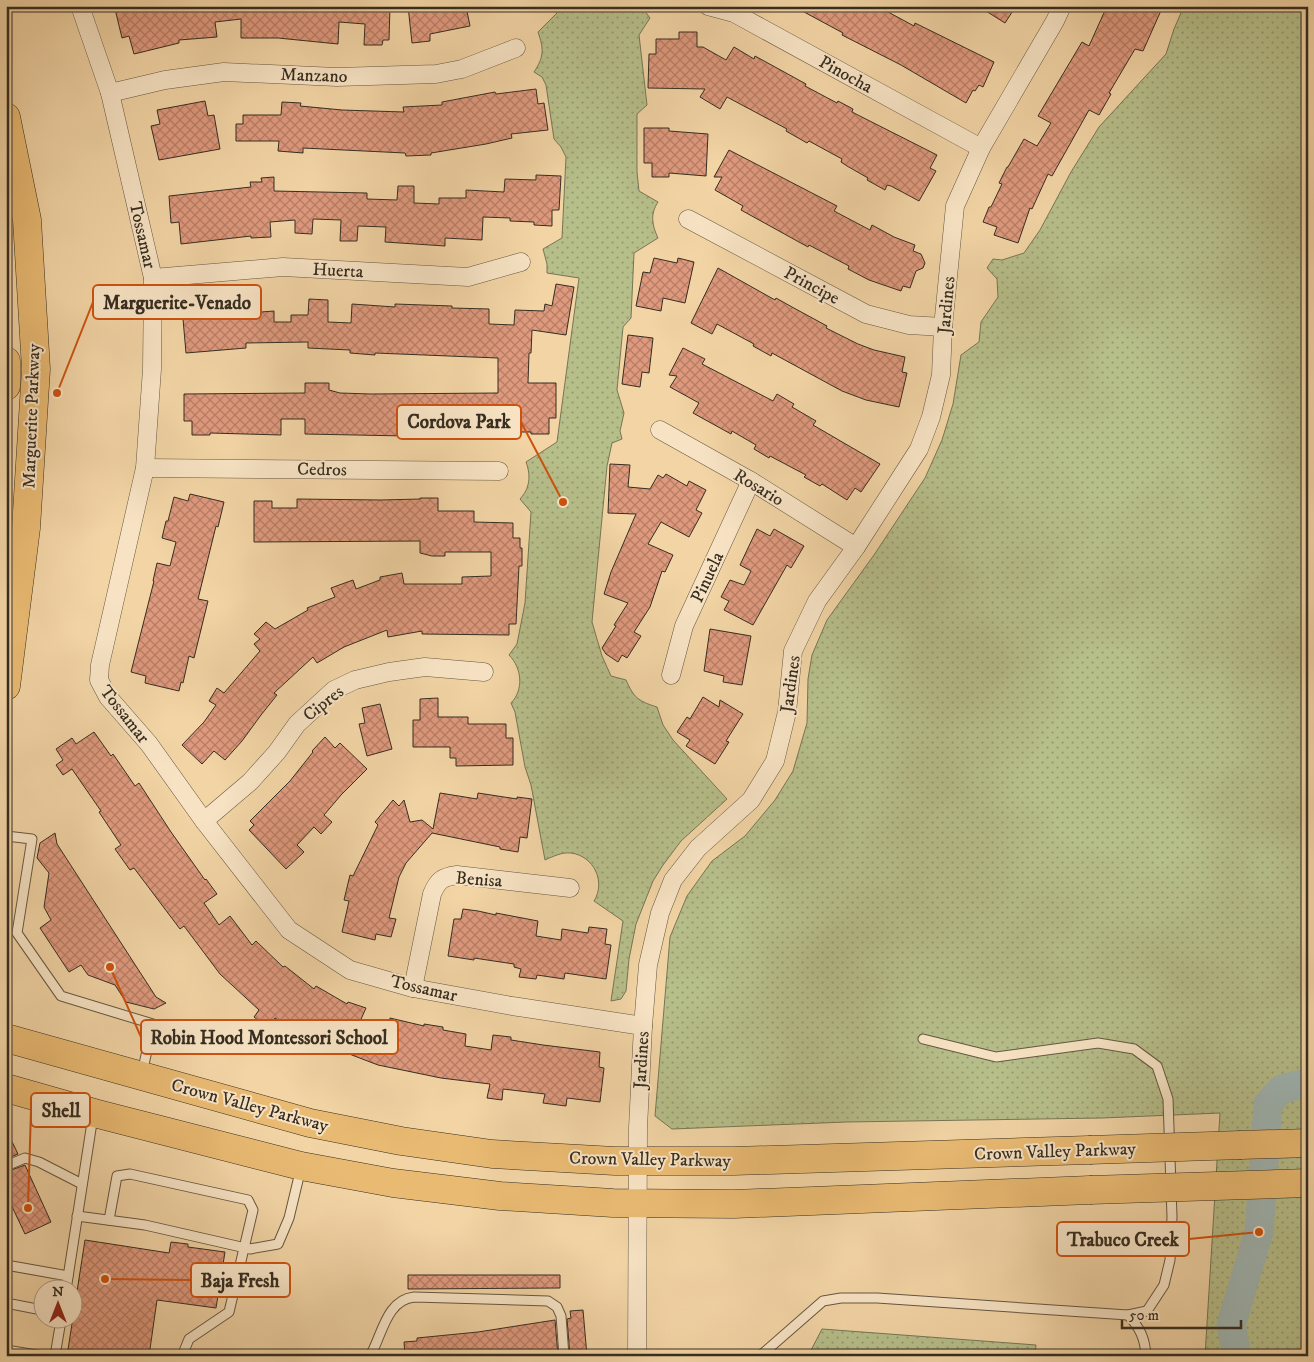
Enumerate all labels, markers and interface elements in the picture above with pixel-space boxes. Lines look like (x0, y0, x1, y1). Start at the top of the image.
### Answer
street label: Pinocha (815, 51, 877, 99)
street label: Manzano (280, 64, 348, 88)
street label: Tossamar (124, 200, 160, 271)
street label: Huerta (312, 259, 364, 283)
street label: Principe (780, 262, 843, 310)
street label: Jardines (933, 275, 960, 337)
callout: Marguerite-Venado (93, 285, 261, 319)
text: Marguerite-Venado (103, 292, 251, 315)
street label: Marguerite Parkway (18, 343, 46, 489)
callout: Cordova Park (397, 405, 521, 439)
text: Cordova Park (407, 411, 511, 434)
street label: Cedros (297, 459, 347, 481)
street label: Rosario (730, 464, 788, 511)
street label: Pinuela (687, 548, 729, 606)
street label: Jardines (776, 654, 806, 716)
street label: Tossamar (95, 681, 154, 748)
street label: Cipres (299, 681, 348, 727)
street label: Benisa (455, 867, 503, 893)
street label: Tossamar (388, 971, 460, 1007)
callout: Robin Hood Montessori School (141, 1020, 398, 1054)
text: Robin Hood Montessori School (150, 1027, 388, 1050)
street label: Jardines (629, 1031, 654, 1091)
street label: Crown Valley Parkway (169, 1074, 331, 1138)
callout: Shell (31, 1093, 90, 1127)
text: Shell (41, 1100, 81, 1123)
street label: Crown Valley Parkway (974, 1138, 1137, 1166)
street label: Crown Valley Parkway (569, 1148, 732, 1172)
callout: Trabuco Creek (1057, 1222, 1189, 1256)
text: Trabuco Creek (1066, 1229, 1180, 1252)
callout: Baja Fresh (191, 1263, 290, 1297)
text: Baja Fresh (201, 1270, 280, 1294)
north arrow (32, 1280, 82, 1330)
text: N (52, 1283, 64, 1301)
scale bar (1122, 1297, 1240, 1329)
text: 50 m (1129, 1306, 1159, 1325)

